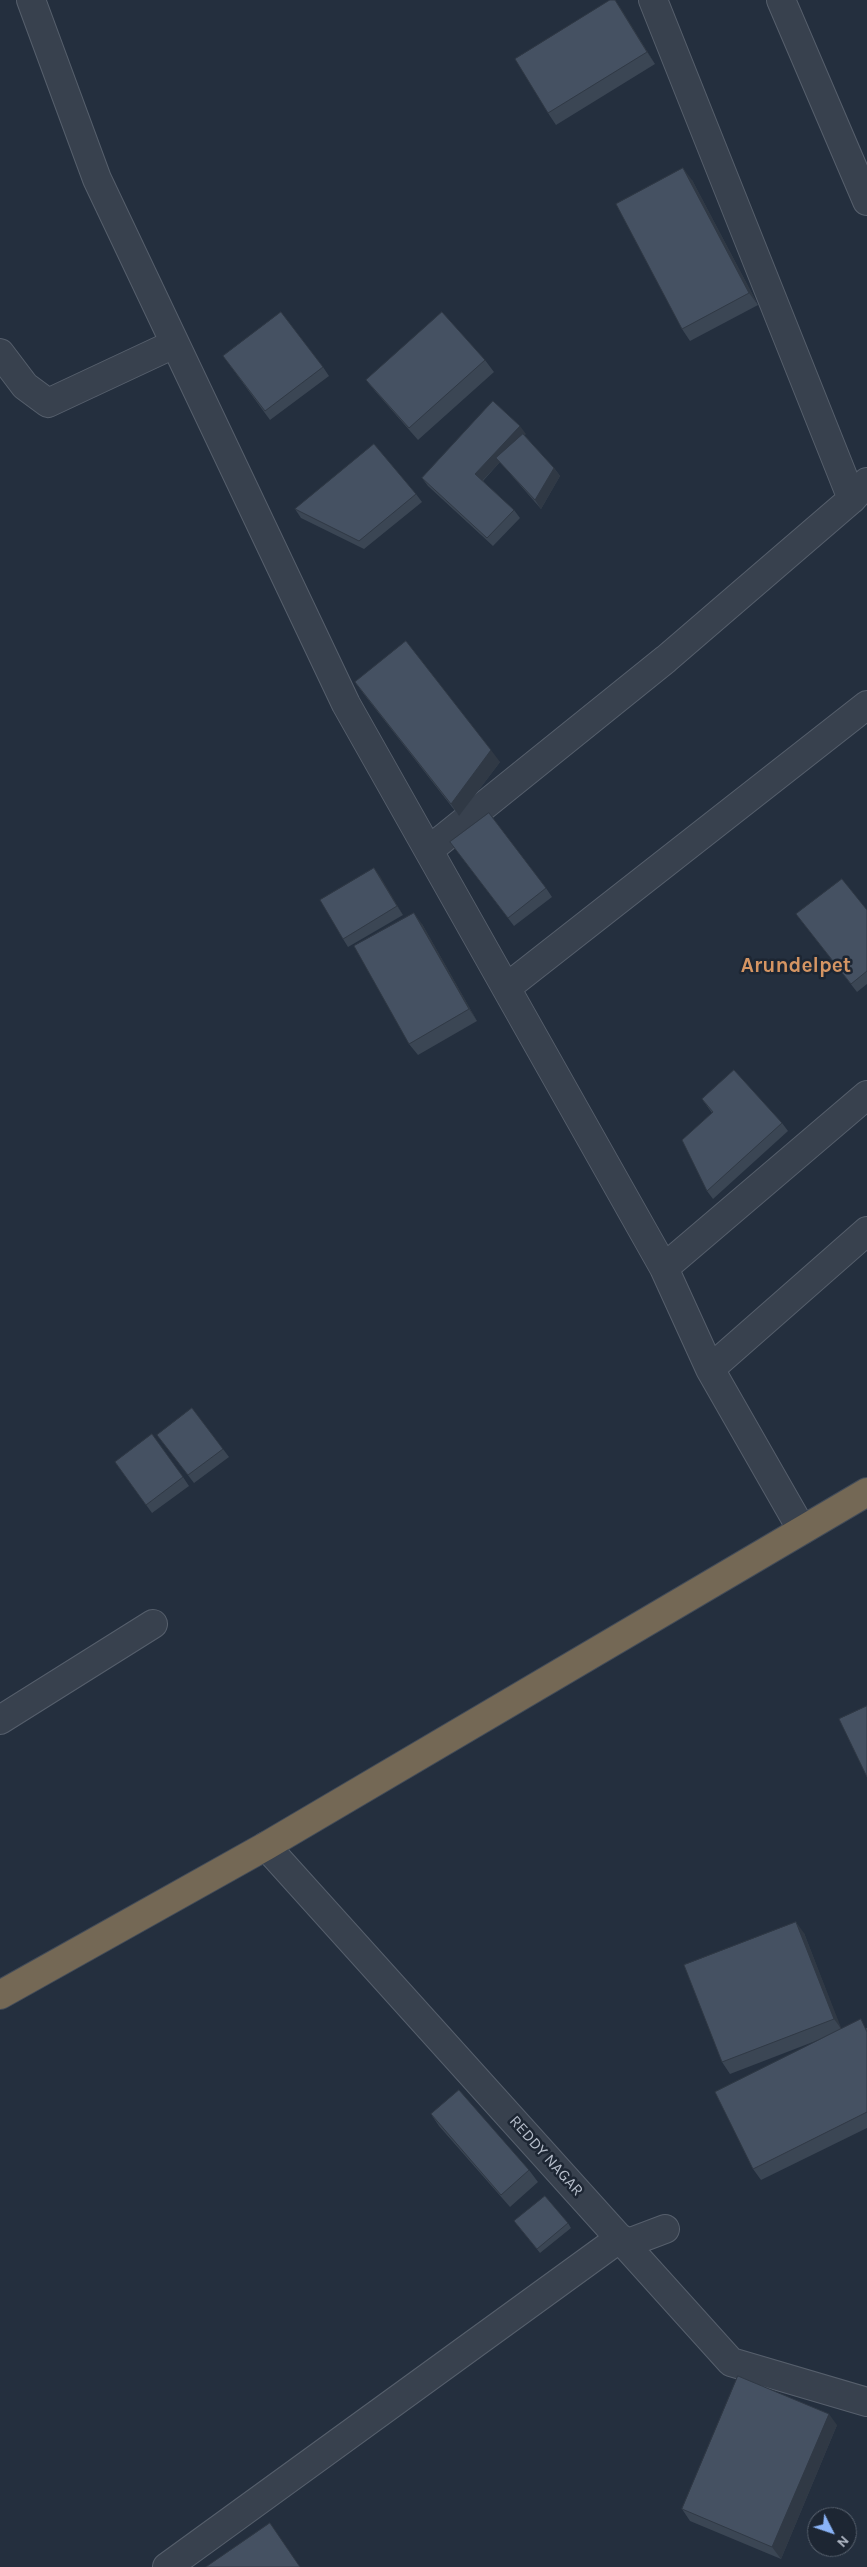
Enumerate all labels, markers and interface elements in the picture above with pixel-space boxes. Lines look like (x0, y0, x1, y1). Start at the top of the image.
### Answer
district label: Arundelpet (741, 953, 851, 979)
street label: REDDY NAGAR (505, 2112, 587, 2200)
north arrow (807, 2507, 857, 2557)
text: N (833, 2532, 853, 2551)

